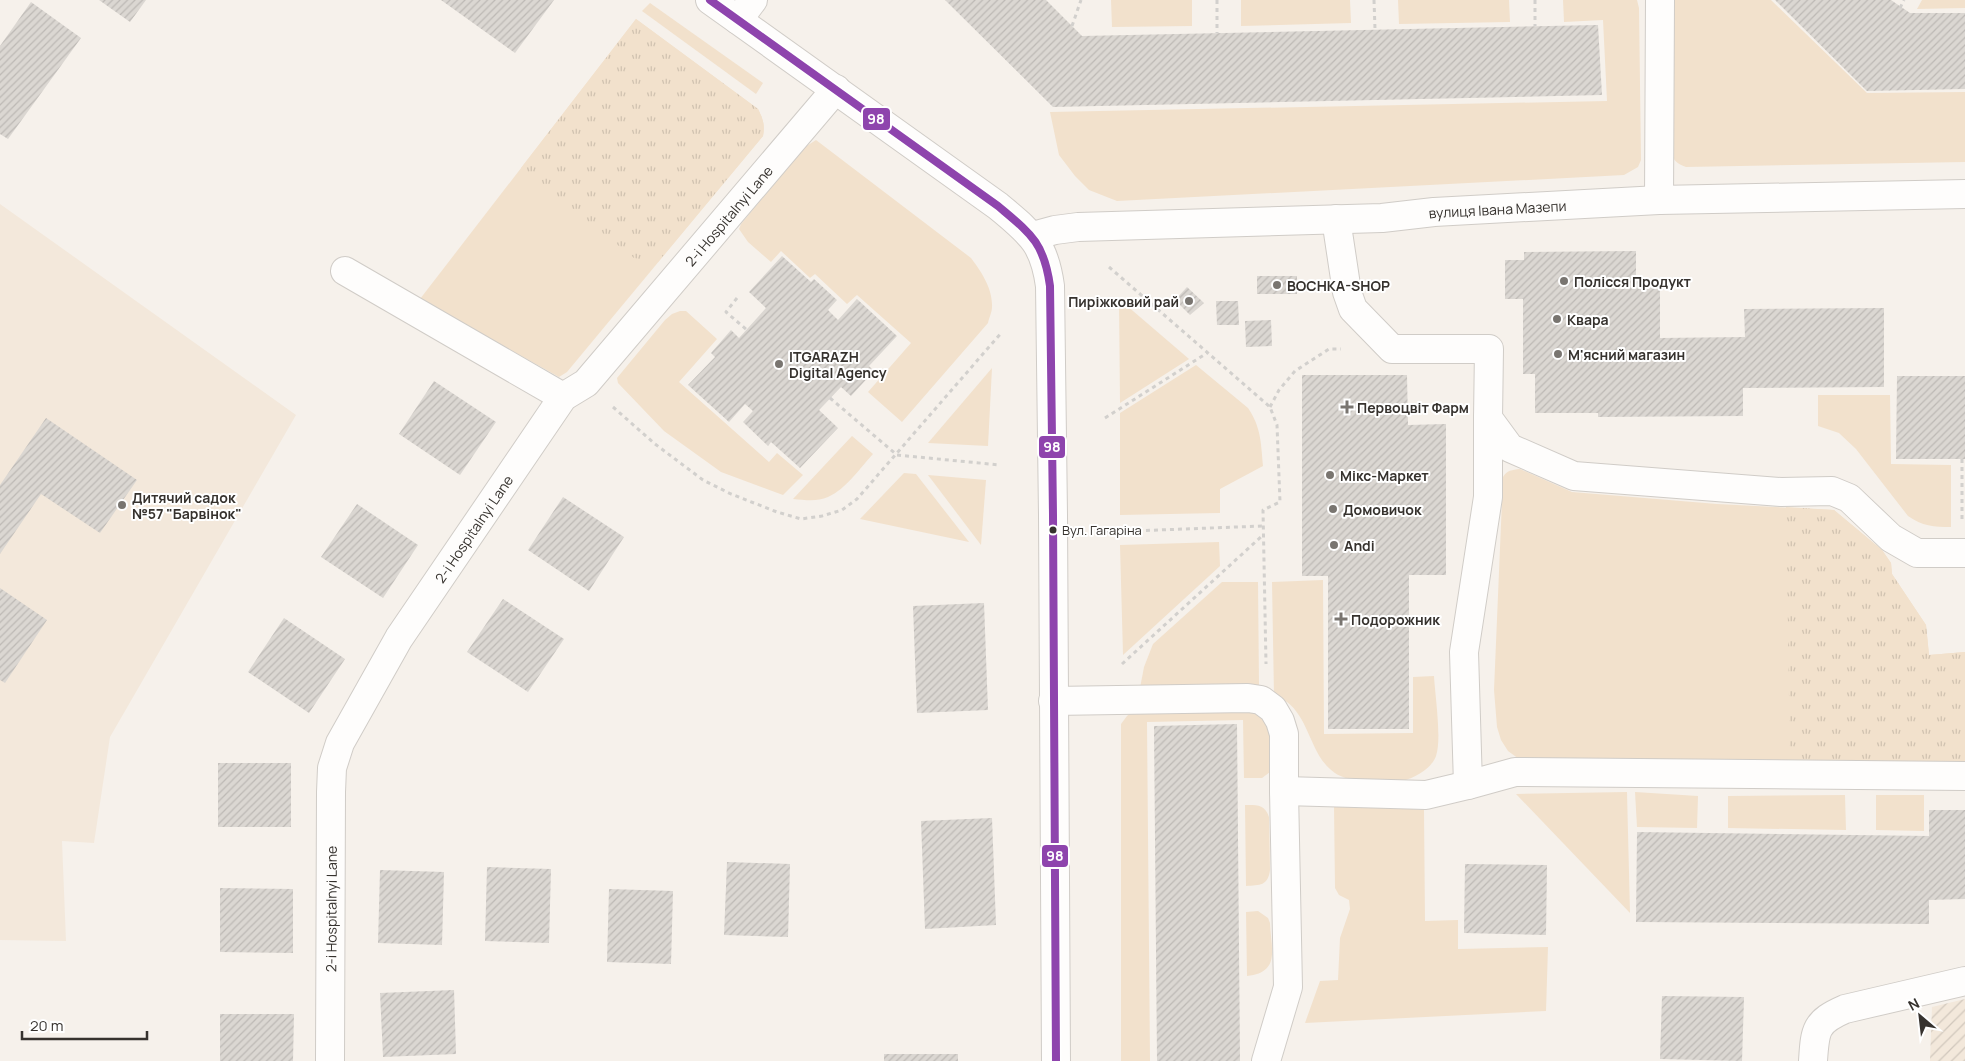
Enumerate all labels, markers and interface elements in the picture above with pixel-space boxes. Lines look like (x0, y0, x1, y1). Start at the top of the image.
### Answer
line badge: 98 (862, 107, 891, 131)
text: 98 (867, 109, 885, 128)
street label: 2-i Hospitalnyi Lane (680, 161, 777, 270)
street label: вулиця Івана Мазепи (1427, 195, 1567, 222)
place label: Полісся Продукт (1574, 272, 1692, 291)
marker: Полісся Продукт (1558, 275, 1570, 287)
place label: BOCHKA-SHOP (1287, 276, 1390, 295)
marker: BOCHKA-SHOP (1271, 279, 1283, 291)
place label: Пиріжковий рай (1068, 292, 1179, 311)
marker: Пиріжковий рай (1183, 295, 1195, 307)
place label: Квара (1567, 310, 1609, 329)
marker: Квара (1551, 313, 1563, 325)
place label: М'ясний магазин (1568, 345, 1685, 364)
place label: ITGARAZH Digital Agency (789, 347, 887, 382)
marker: М'ясний магазин (1552, 348, 1564, 360)
marker: ITGARAZH Digital Agency (773, 358, 785, 370)
place label: Первоцвіт Фарм (1357, 398, 1469, 417)
marker: Первоцвіт Фарм (1341, 401, 1353, 413)
line badge: 98 (1038, 435, 1066, 459)
text: 98 (1043, 437, 1061, 456)
place label: Мікс-Маркет (1340, 466, 1429, 485)
marker: Мікс-Маркет (1324, 469, 1336, 481)
street label: 2-i Hospitalnyi Lane (430, 471, 517, 586)
place label: Дитячий садок №57 "Барвінок" (132, 488, 242, 523)
marker: Дитячий садок №57 "Барвінок" (116, 499, 128, 511)
place label: Домовичок (1343, 500, 1422, 519)
marker: Домовичок (1327, 503, 1339, 515)
place label: Вул. Гагаріна (1062, 521, 1142, 539)
marker: Вул. Гагаріна (1048, 525, 1058, 535)
place label: Andi (1344, 536, 1375, 555)
marker: Andi (1328, 539, 1340, 551)
place label: Подорожник (1351, 610, 1440, 629)
marker: Подорожник (1335, 613, 1347, 625)
line badge: 98 (1041, 844, 1069, 868)
street label: 2-i Hospitalnyi Lane (321, 846, 340, 972)
text: 98 (1046, 846, 1064, 865)
north arrow (1895, 991, 1945, 1041)
text: N (1905, 993, 1923, 1015)
scale bar (22, 1008, 148, 1040)
text: 20 m (30, 1015, 63, 1036)

